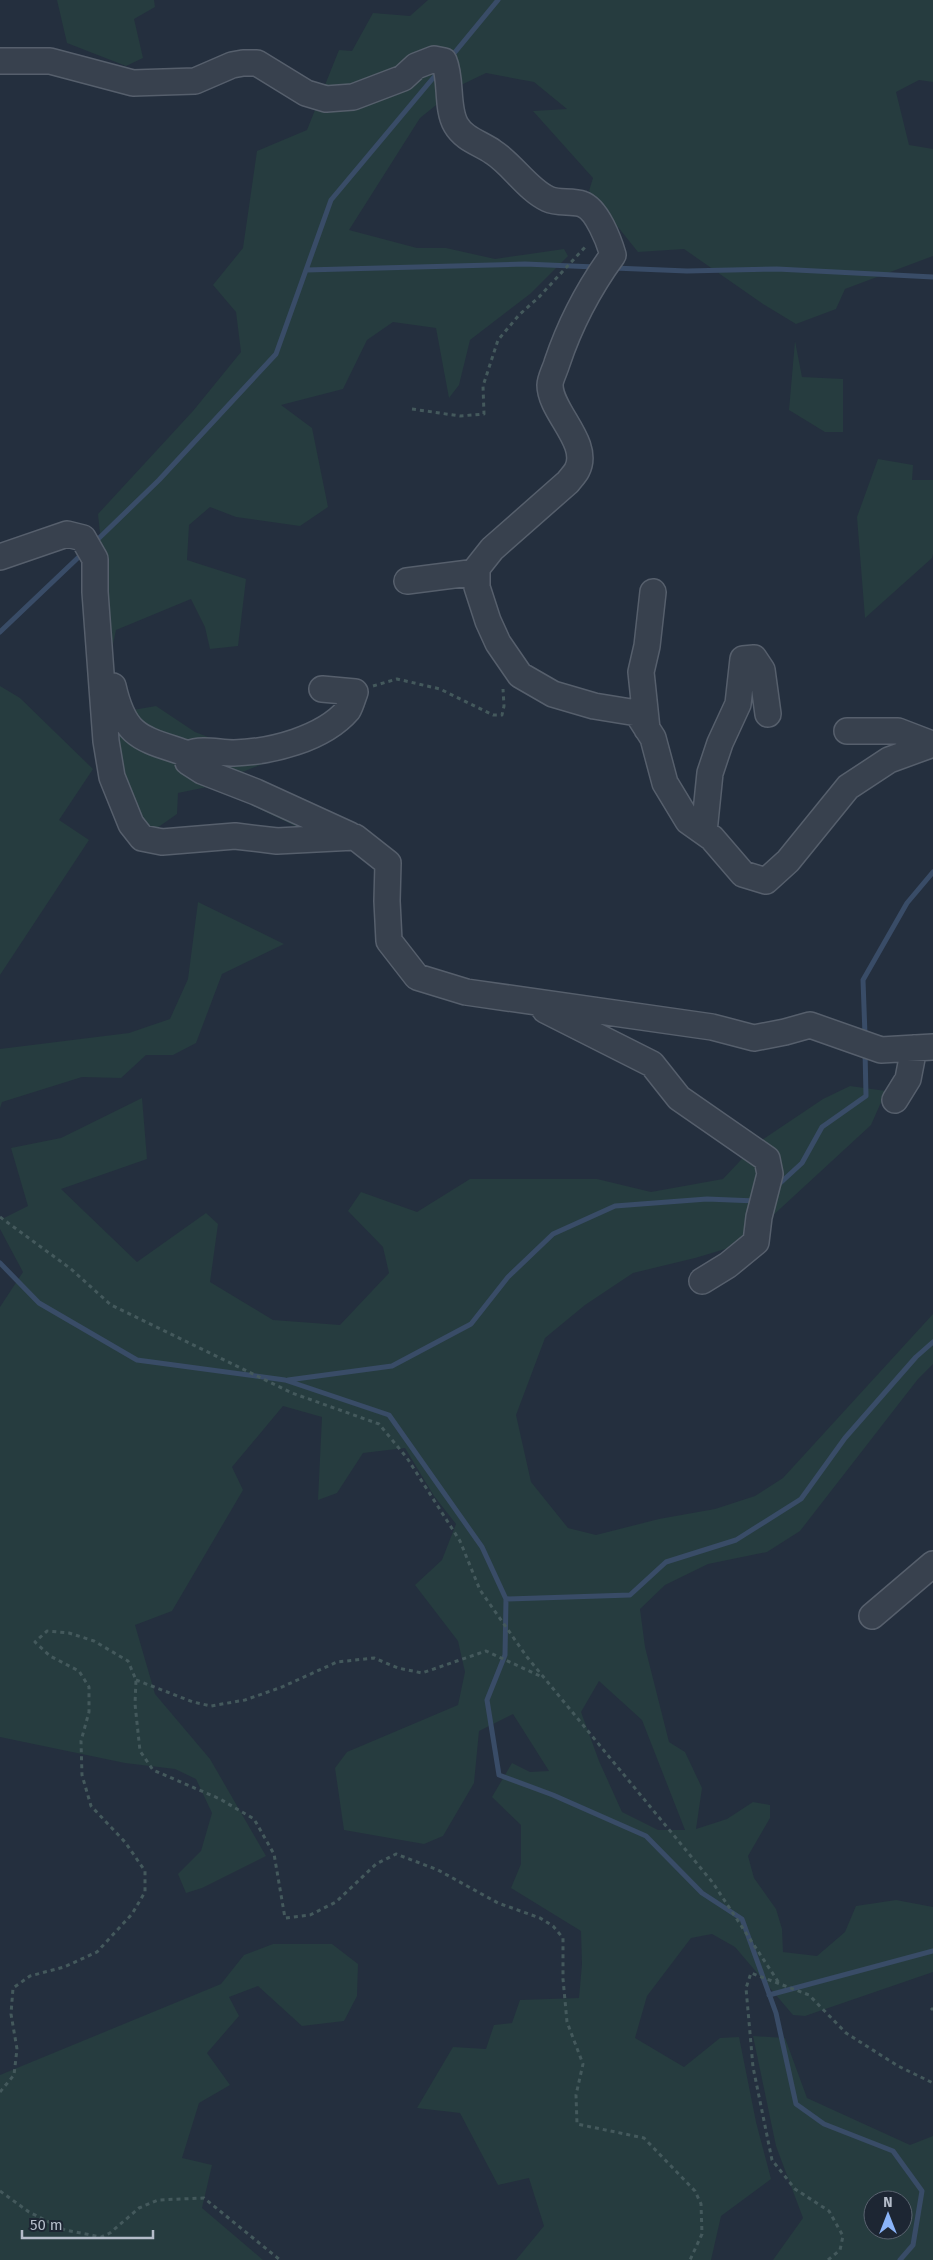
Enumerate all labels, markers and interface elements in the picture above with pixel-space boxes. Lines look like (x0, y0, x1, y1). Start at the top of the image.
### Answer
north arrow (863, 2190, 913, 2240)
text: N (883, 2194, 893, 2211)
scale bar (22, 2208, 154, 2240)
text: 50 m (30, 2216, 63, 2234)

